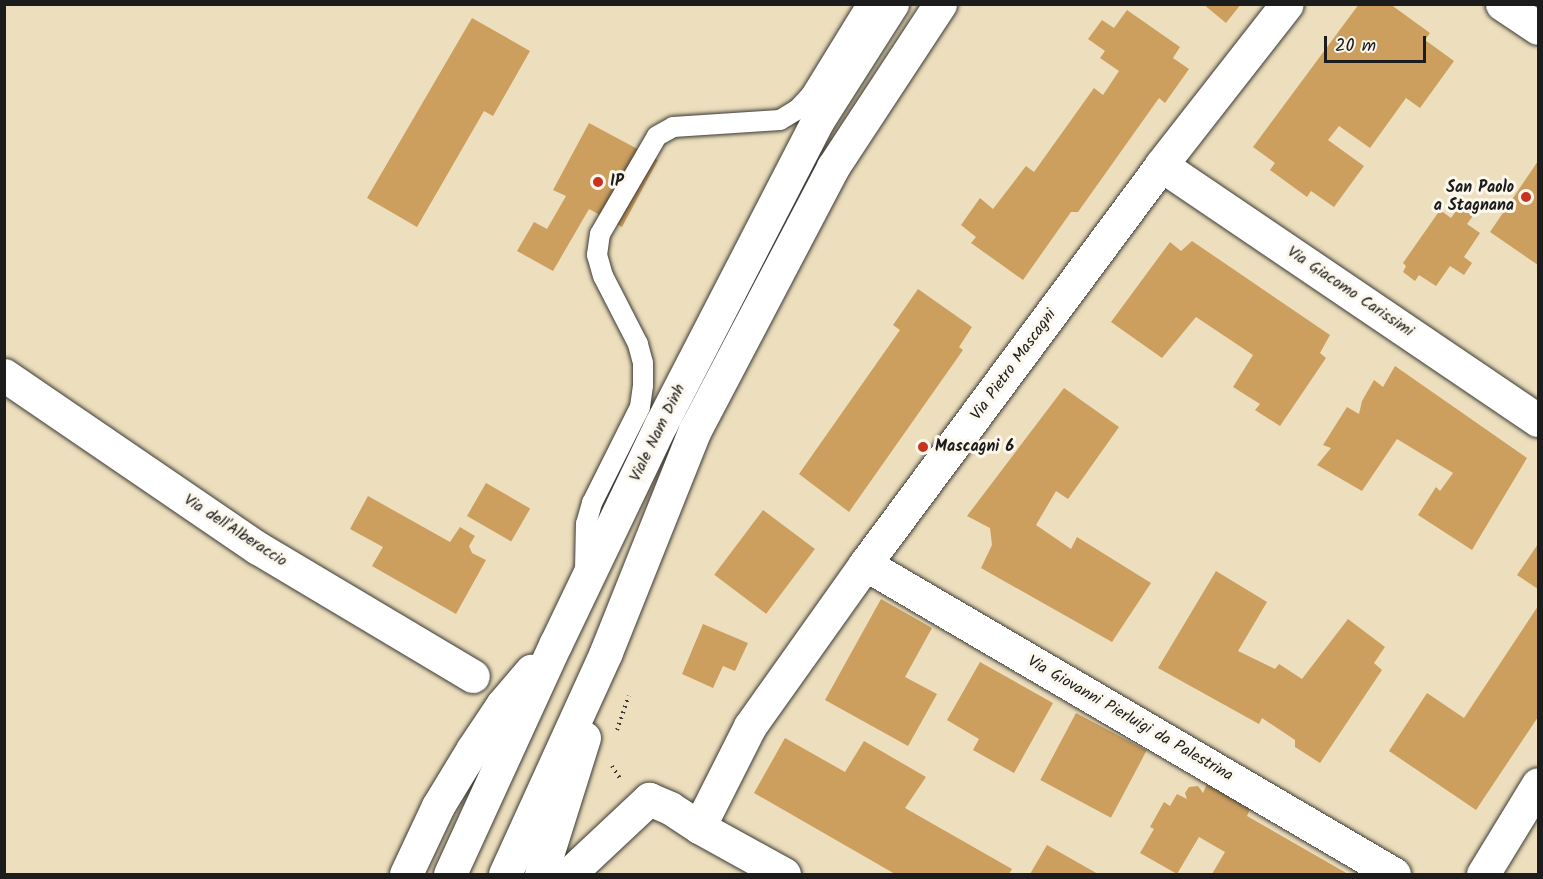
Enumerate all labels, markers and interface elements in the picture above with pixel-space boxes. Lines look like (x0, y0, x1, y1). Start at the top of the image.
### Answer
scale bar (1327, 24, 1429, 62)
text: 20 m (1335, 32, 1376, 61)
place label: IP (610, 172, 624, 192)
marker: IP (591, 175, 605, 189)
place label: San Paolo a Stagnana (1434, 178, 1514, 216)
marker: San Paolo a Stagnana (1519, 190, 1533, 204)
street label: Via Giacomo Carissimi (1283, 243, 1417, 341)
street label: Via Pietro Mascagni (967, 306, 1061, 424)
street label: Viale Nam Dinh (626, 381, 690, 485)
place label: Mascagni 6 (935, 437, 1014, 457)
marker: Mascagni 6 (916, 440, 930, 454)
street label: Via dell'Alberaccio (180, 491, 290, 571)
street label: Via Giovanni Pierluigi da Palestrina (1024, 652, 1236, 786)

